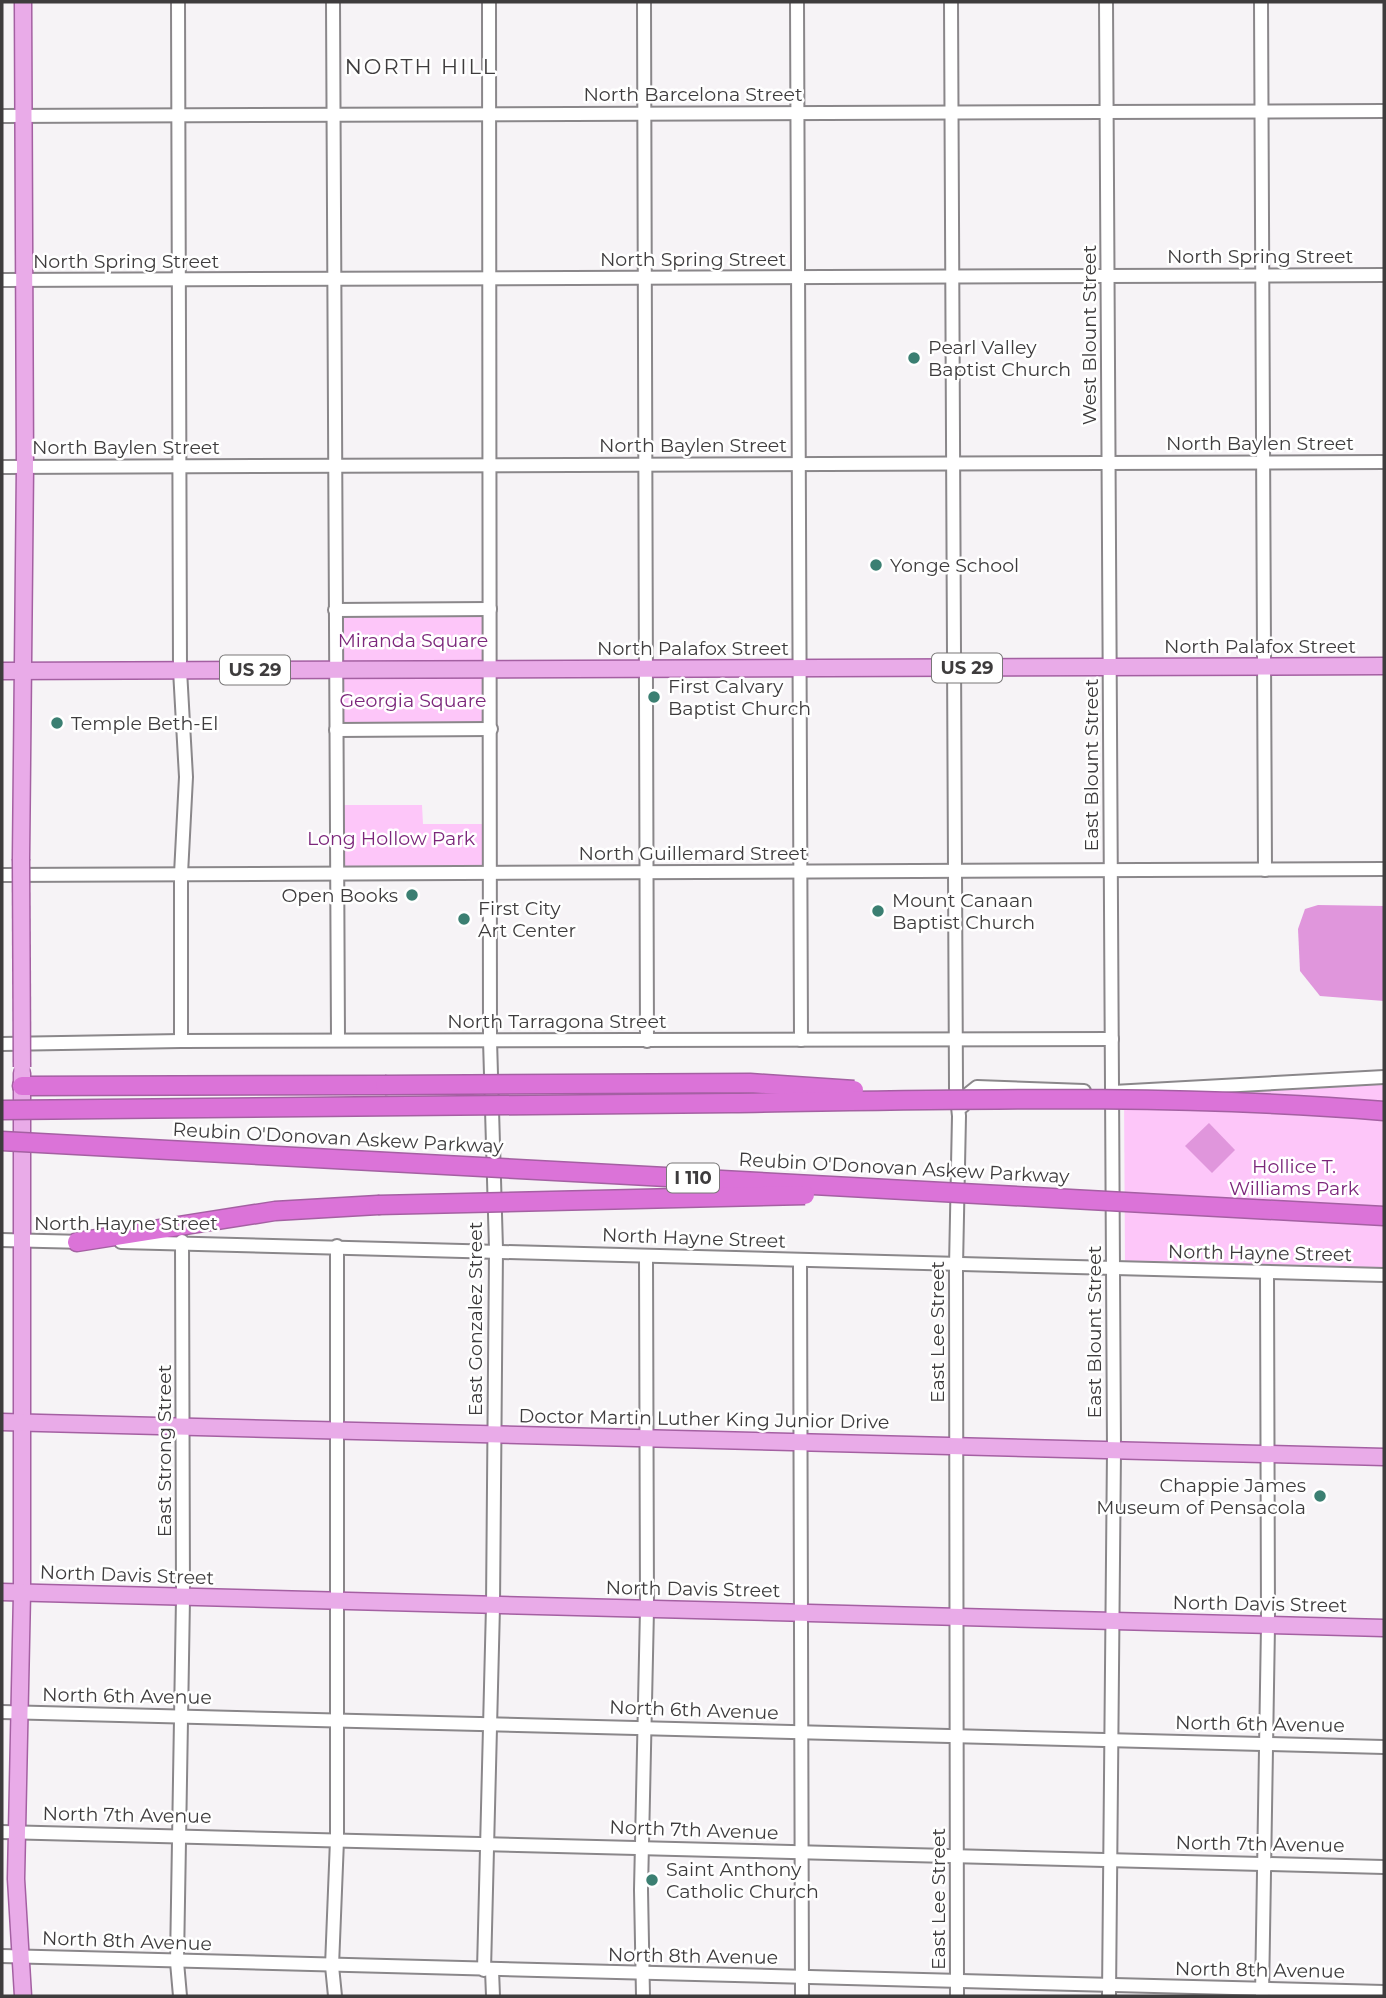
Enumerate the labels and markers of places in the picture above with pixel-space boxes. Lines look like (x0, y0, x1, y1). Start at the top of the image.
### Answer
place label: Pearl Valley Baptist Church (928, 336, 1071, 381)
marker: Pearl Valley Baptist Church (906, 350, 922, 366)
place label: Yonge School (890, 554, 1019, 577)
marker: Yonge School (868, 557, 884, 573)
place label: First Calvary Baptist Church (668, 675, 811, 720)
marker: First Calvary Baptist Church (646, 689, 662, 705)
place label: Temple Beth-El (71, 712, 218, 735)
marker: Temple Beth-El (49, 715, 65, 731)
place label: Open Books (281, 884, 398, 907)
marker: Open Books (404, 887, 420, 903)
place label: Mount Canaan Baptist Church (892, 889, 1035, 934)
place label: First City Art Center (478, 897, 576, 942)
marker: Mount Canaan Baptist Church (870, 903, 886, 919)
marker: First City Art Center (456, 911, 472, 927)
place label: Chappie James Museum of Pensacola (1096, 1474, 1306, 1519)
marker: Chappie James Museum of Pensacola (1312, 1488, 1328, 1504)
place label: Saint Anthony Catholic Church (666, 1858, 819, 1903)
marker: Saint Anthony Catholic Church (644, 1872, 660, 1888)

